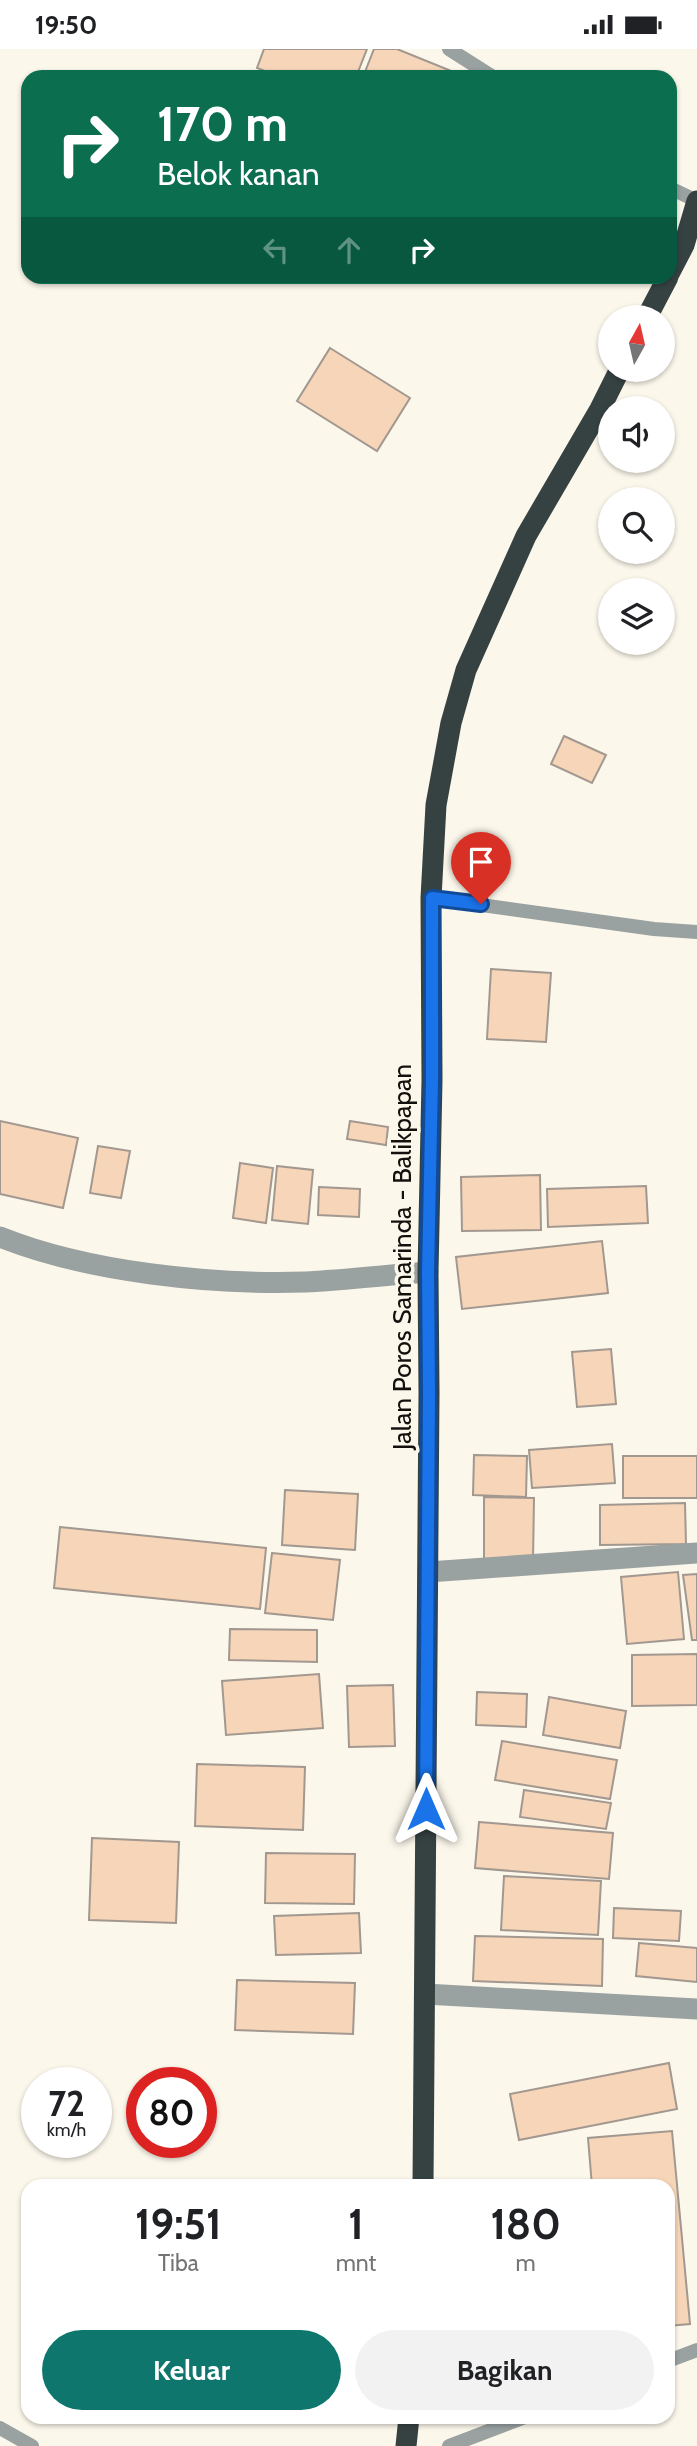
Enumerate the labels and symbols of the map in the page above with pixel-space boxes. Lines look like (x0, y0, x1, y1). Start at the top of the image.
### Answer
north arrow (598, 305, 676, 381)
pin (451, 832, 511, 904)
street label: Jalan Poros Samarinda - Balikpapan (386, 1064, 418, 1451)
position arrow (389, 1772, 463, 1846)
speed limit sign: 80 (126, 2067, 217, 2158)

